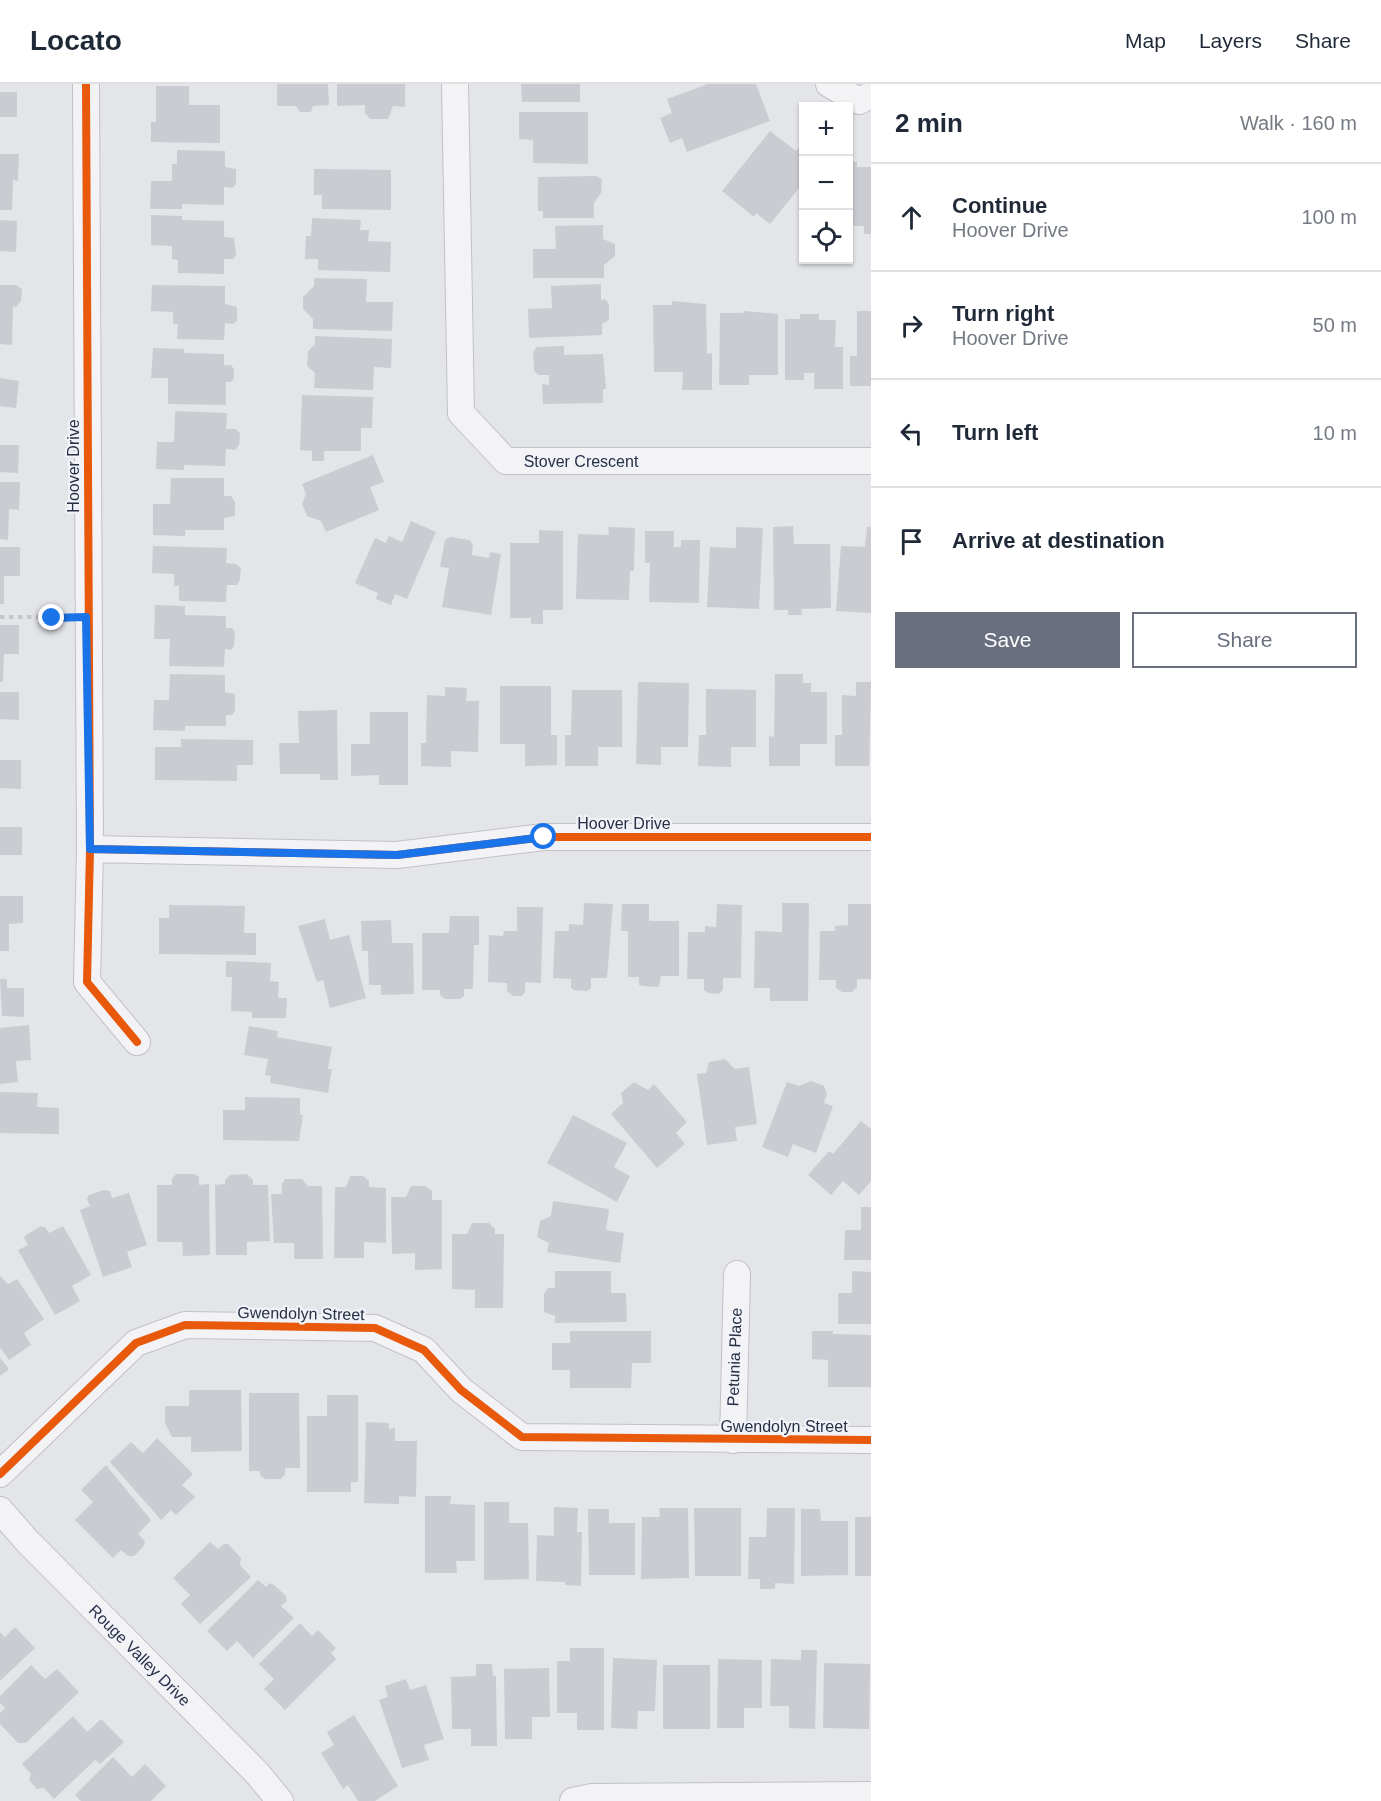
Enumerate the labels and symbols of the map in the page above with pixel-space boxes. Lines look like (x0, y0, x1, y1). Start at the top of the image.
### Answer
street label: Hoover Drive (65, 419, 82, 513)
street label: Stover Crescent (524, 453, 639, 470)
route end (38, 604, 64, 630)
street label: Hoover Drive (577, 815, 671, 832)
route start (530, 823, 556, 849)
street label: Gwendolyn Street (237, 1304, 365, 1323)
street label: Petunia Place (724, 1307, 745, 1407)
street label: Gwendolyn Street (720, 1418, 848, 1435)
street label: Rouge Valley Drive (86, 1601, 194, 1709)

